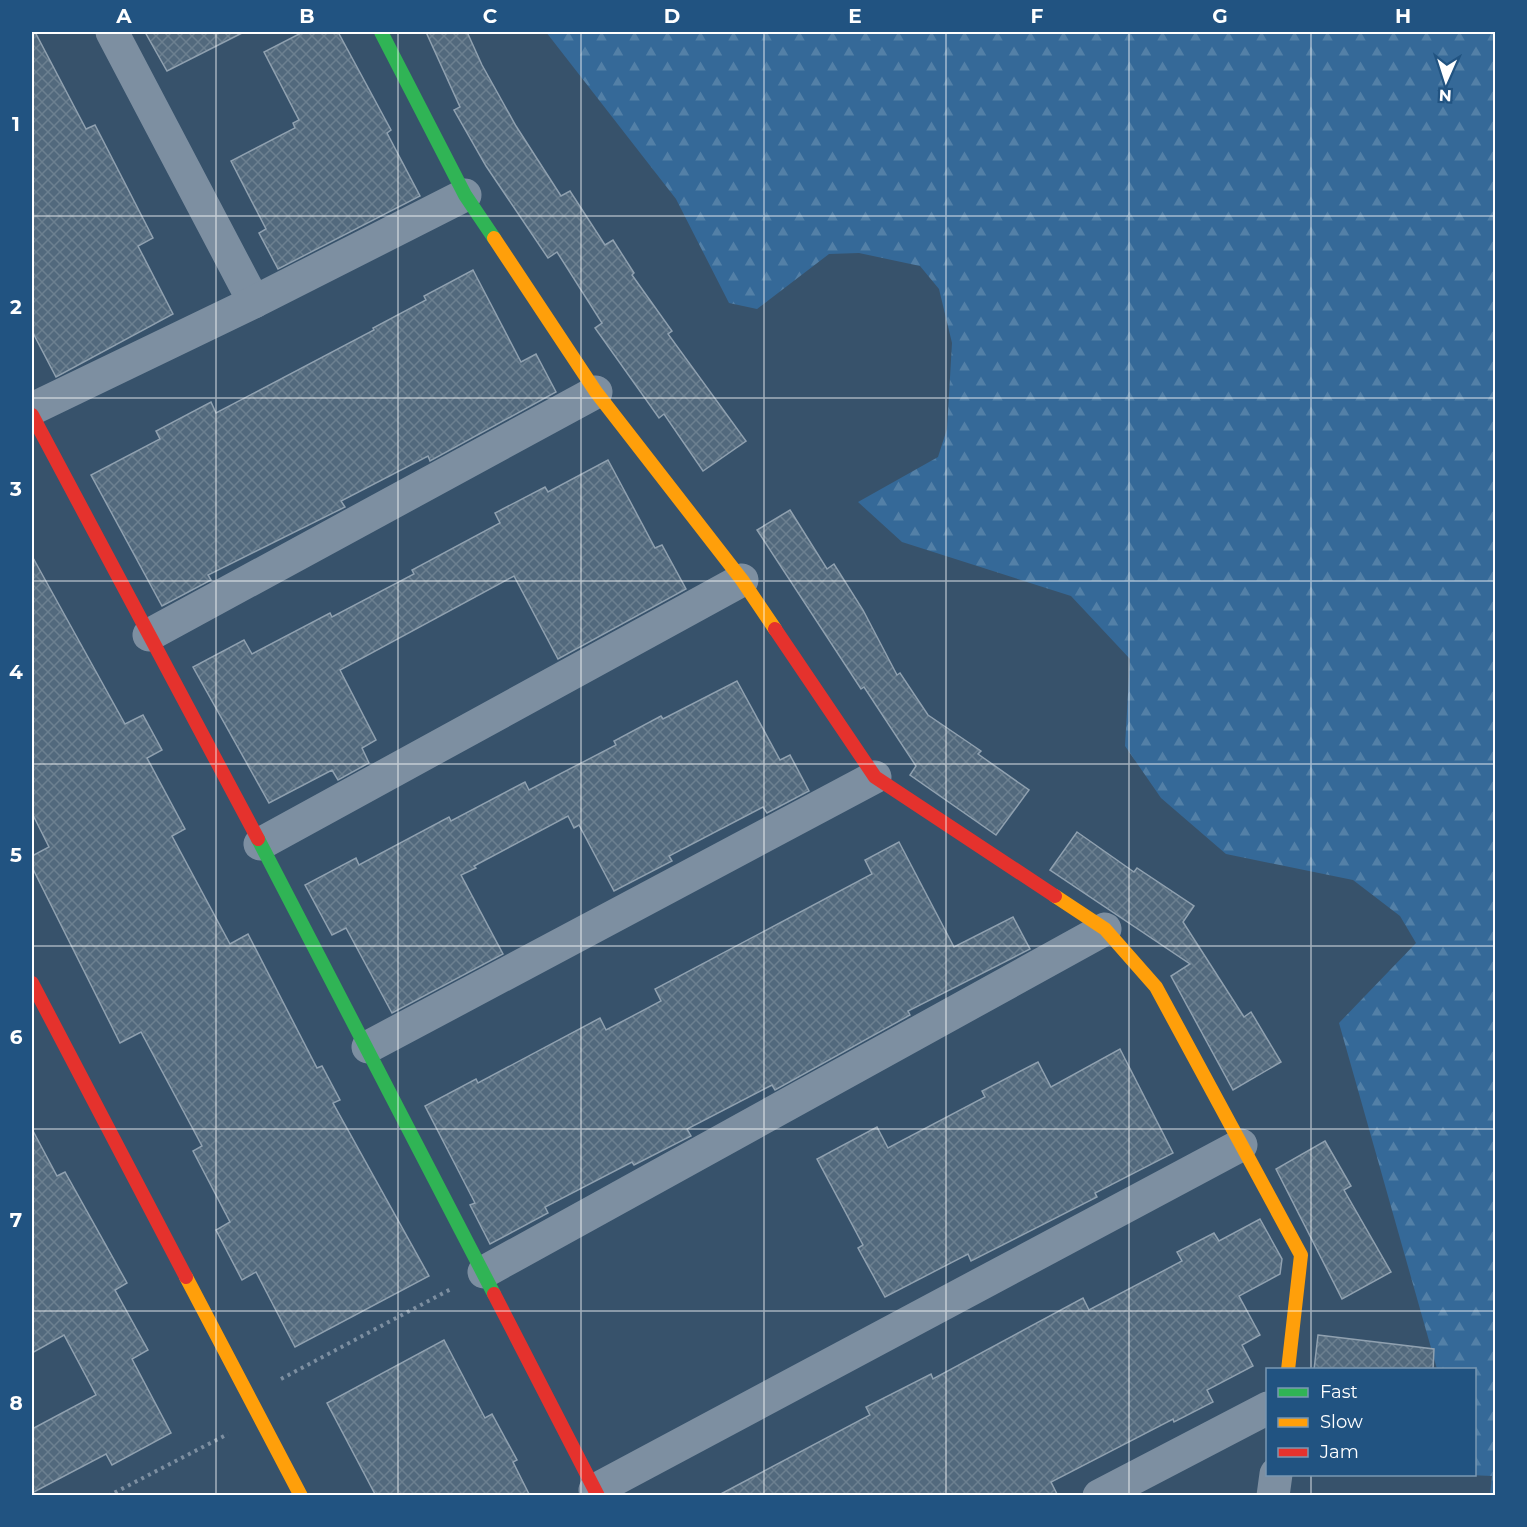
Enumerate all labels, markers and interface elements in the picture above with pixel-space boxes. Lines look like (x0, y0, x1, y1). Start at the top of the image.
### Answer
text: A (115, 4, 132, 28)
text: B (299, 4, 315, 28)
text: C (483, 4, 498, 28)
text: D (664, 4, 680, 28)
text: E (848, 4, 862, 28)
text: F (1031, 4, 1044, 28)
text: G (1212, 4, 1228, 28)
text: H (1395, 4, 1411, 28)
north arrow (1416, 51, 1476, 111)
text: N (1438, 86, 1452, 105)
text: 1 (12, 112, 20, 136)
text: 2 (10, 295, 22, 319)
text: 3 (9, 477, 22, 501)
text: 4 (9, 660, 23, 684)
text: 5 (10, 843, 22, 867)
text: 6 (10, 1025, 23, 1049)
text: 7 (10, 1208, 22, 1232)
legend (1266, 1368, 1476, 1476)
text: Fast (1320, 1381, 1358, 1403)
text: 8 (9, 1391, 23, 1415)
text: Slow (1320, 1411, 1363, 1433)
text: Jam (1319, 1441, 1359, 1463)

